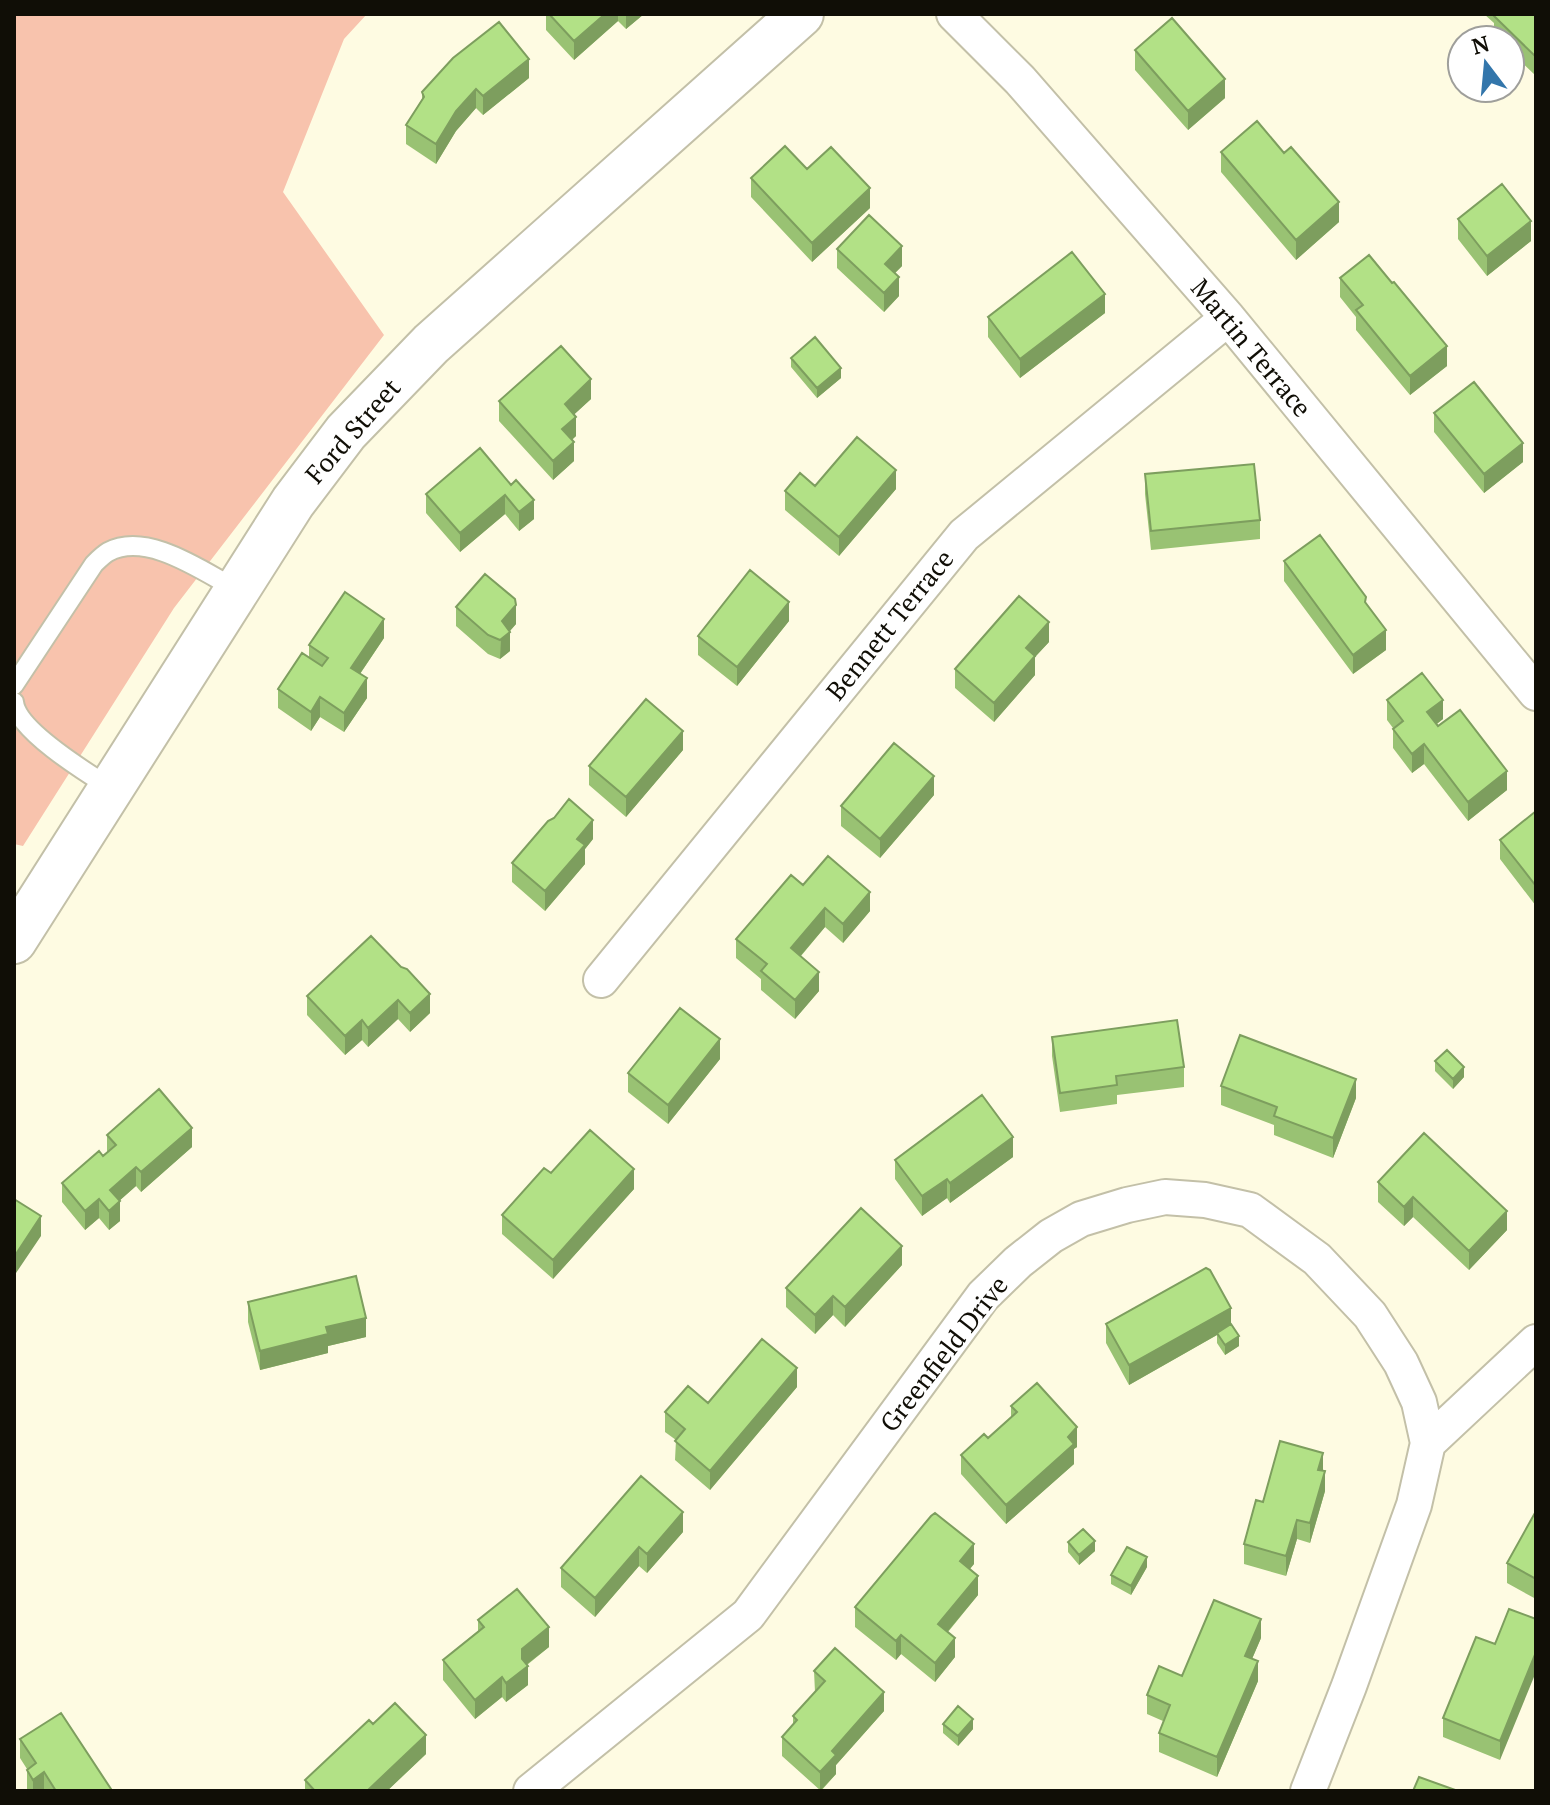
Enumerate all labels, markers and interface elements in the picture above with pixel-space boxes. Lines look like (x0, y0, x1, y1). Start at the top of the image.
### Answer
north arrow (1446, 24, 1526, 104)
text: N (1468, 28, 1493, 61)
street label: Martin Terrace (1184, 271, 1320, 423)
street label: Ford Street (297, 370, 407, 490)
street label: Bennett Terrace (818, 542, 960, 707)
street label: Greenfield Drive (872, 1269, 1015, 1438)

